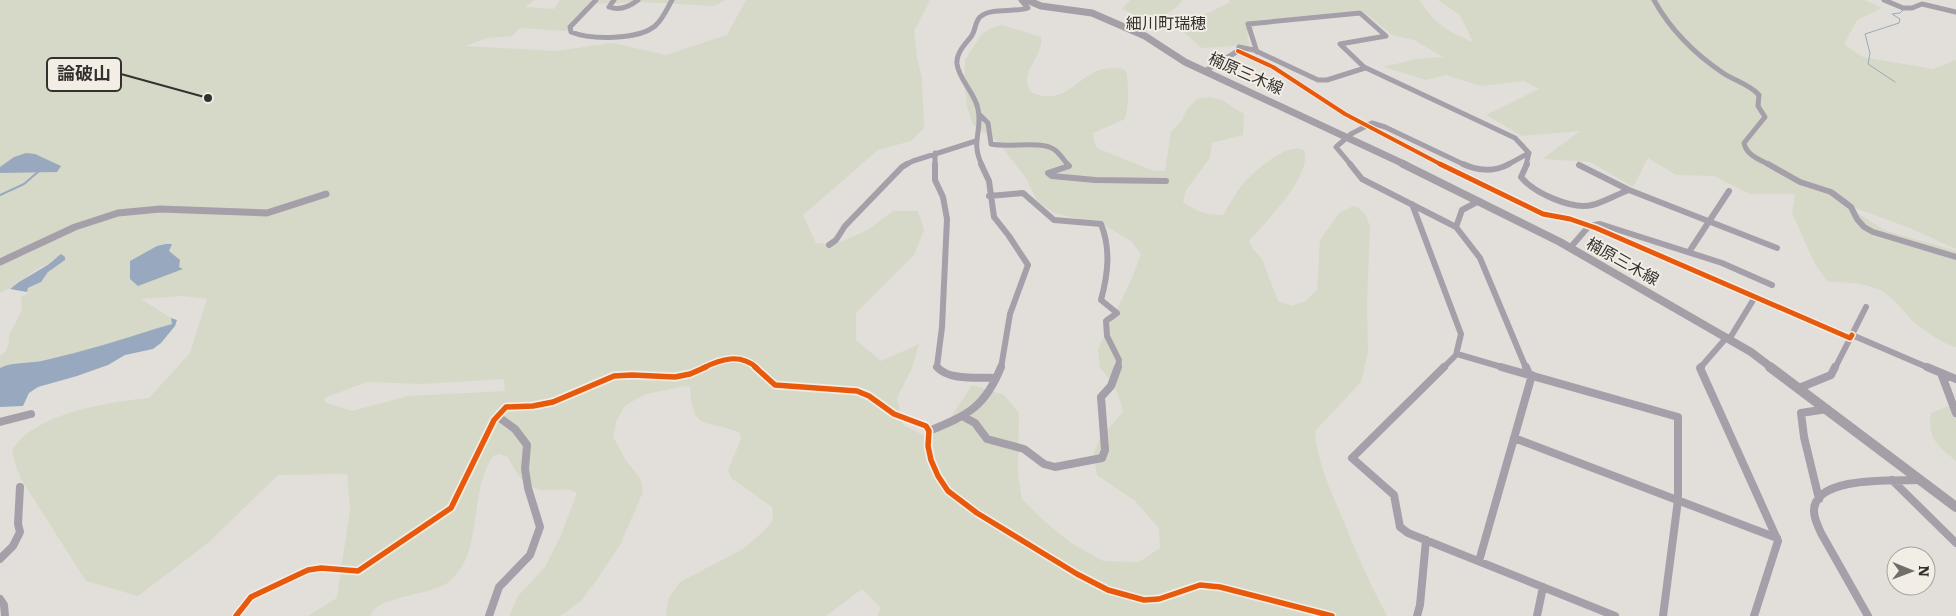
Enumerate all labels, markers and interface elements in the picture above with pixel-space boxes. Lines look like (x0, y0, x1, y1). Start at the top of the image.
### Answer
district label: 細川町瑞穂 (1126, 10, 1206, 34)
street label: 楠原三木線 (1205, 45, 1288, 99)
callout: 論破山 (47, 58, 121, 91)
text: 論破山 (57, 59, 111, 86)
street label: 楠原三木線 (1583, 230, 1664, 290)
north arrow (1886, 546, 1936, 596)
text: N (1915, 565, 1935, 578)

